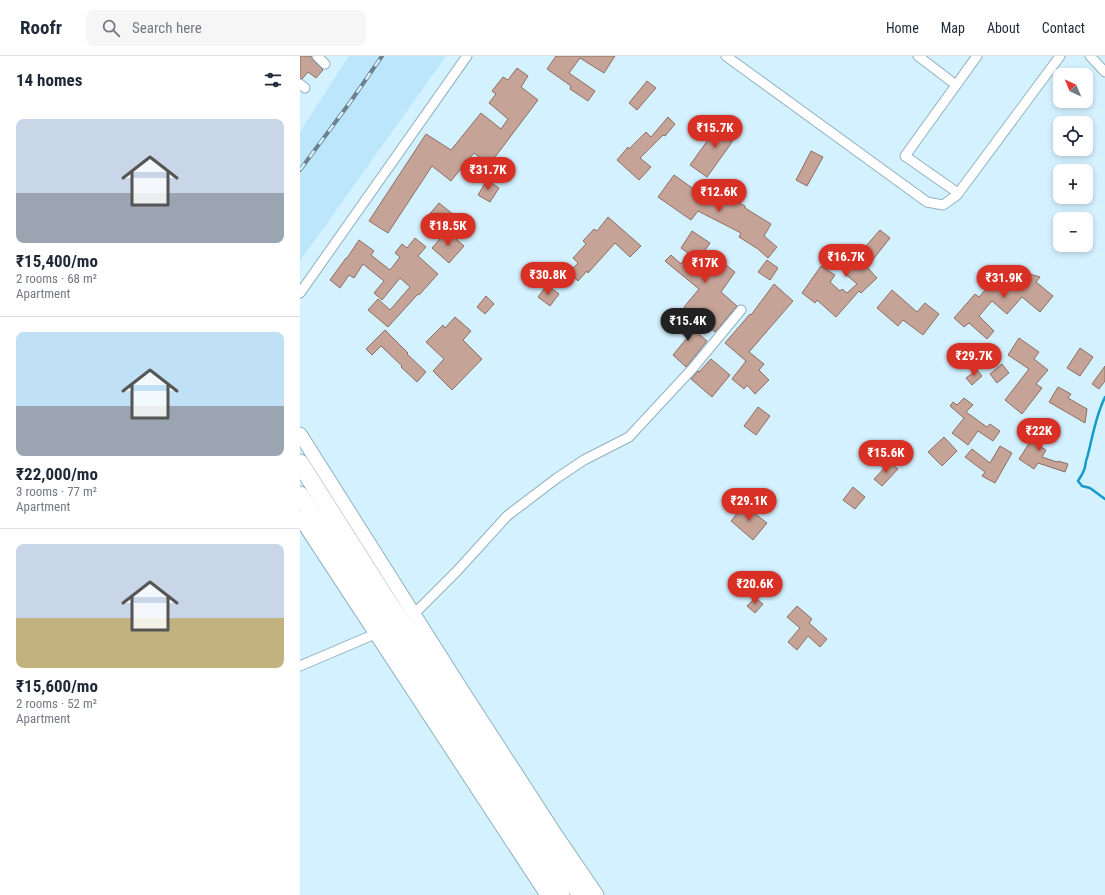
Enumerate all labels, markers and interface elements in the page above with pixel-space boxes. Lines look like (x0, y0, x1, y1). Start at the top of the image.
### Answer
search box (86, 10, 366, 46)
text: Roofr (20, 16, 62, 39)
icon: search (100, 17, 122, 39)
text: Search here (132, 19, 202, 37)
text: Home (886, 20, 919, 36)
text: Map (941, 20, 965, 36)
text: About (987, 20, 1020, 36)
text: Contact (1042, 20, 1085, 36)
north arrow (1053, 68, 1093, 108)
map controls (1053, 68, 1093, 252)
icon: filters (262, 69, 284, 91)
text: 14 homes (16, 70, 82, 90)
pin: ₹15.7K (682, 115, 748, 149)
button: locate (1053, 116, 1093, 156)
text: ₹15.7K (697, 120, 733, 135)
icon: home (114, 145, 186, 217)
pin: ₹31.7K (455, 157, 521, 191)
text: ₹31.7K (470, 162, 506, 177)
button: + (1053, 164, 1093, 204)
pin: ₹12.6K (686, 179, 752, 213)
text: ₹12.6K (701, 184, 737, 199)
button: − (1053, 212, 1093, 252)
pin: ₹18.5K (415, 213, 481, 247)
text: ₹18.5K (430, 218, 466, 233)
pin: ₹16.7K (813, 244, 879, 278)
text: ₹16.7K (828, 249, 864, 264)
pin: ₹17K (681, 250, 729, 284)
text: ₹15,400/mo (16, 251, 98, 271)
text: ₹17K (692, 255, 718, 270)
pin: ₹30.8K (515, 262, 581, 296)
pin: ₹31.9K (971, 265, 1037, 299)
text: ₹30.8K (530, 267, 566, 282)
text: ₹31.9K (986, 270, 1022, 285)
text: 2 rooms · 68 m² (16, 271, 97, 286)
text: Apartment (16, 286, 70, 301)
pin: ₹15.4K (655, 308, 721, 342)
text: ₹15.4K (670, 313, 706, 328)
pin: ₹29.7K (941, 343, 1007, 377)
text: ₹29.7K (956, 348, 992, 363)
icon: home (114, 358, 186, 430)
pin: ₹22K (1015, 418, 1063, 452)
text: ₹22K (1026, 423, 1052, 438)
pin: ₹15.6K (853, 440, 919, 474)
text: ₹15.6K (868, 445, 904, 460)
text: ₹22,000/mo (16, 464, 98, 484)
text: 3 rooms · 77 m² (16, 484, 97, 499)
pin: ₹29.1K (716, 488, 782, 522)
text: ₹29.1K (731, 493, 767, 508)
text: Apartment (16, 499, 70, 514)
icon: home (114, 570, 186, 642)
pin: ₹20.6K (722, 571, 788, 605)
text: ₹20.6K (737, 576, 773, 591)
text: ₹15,600/mo (16, 676, 98, 696)
text: 2 rooms · 52 m² (16, 696, 97, 711)
text: Apartment (16, 711, 70, 726)

